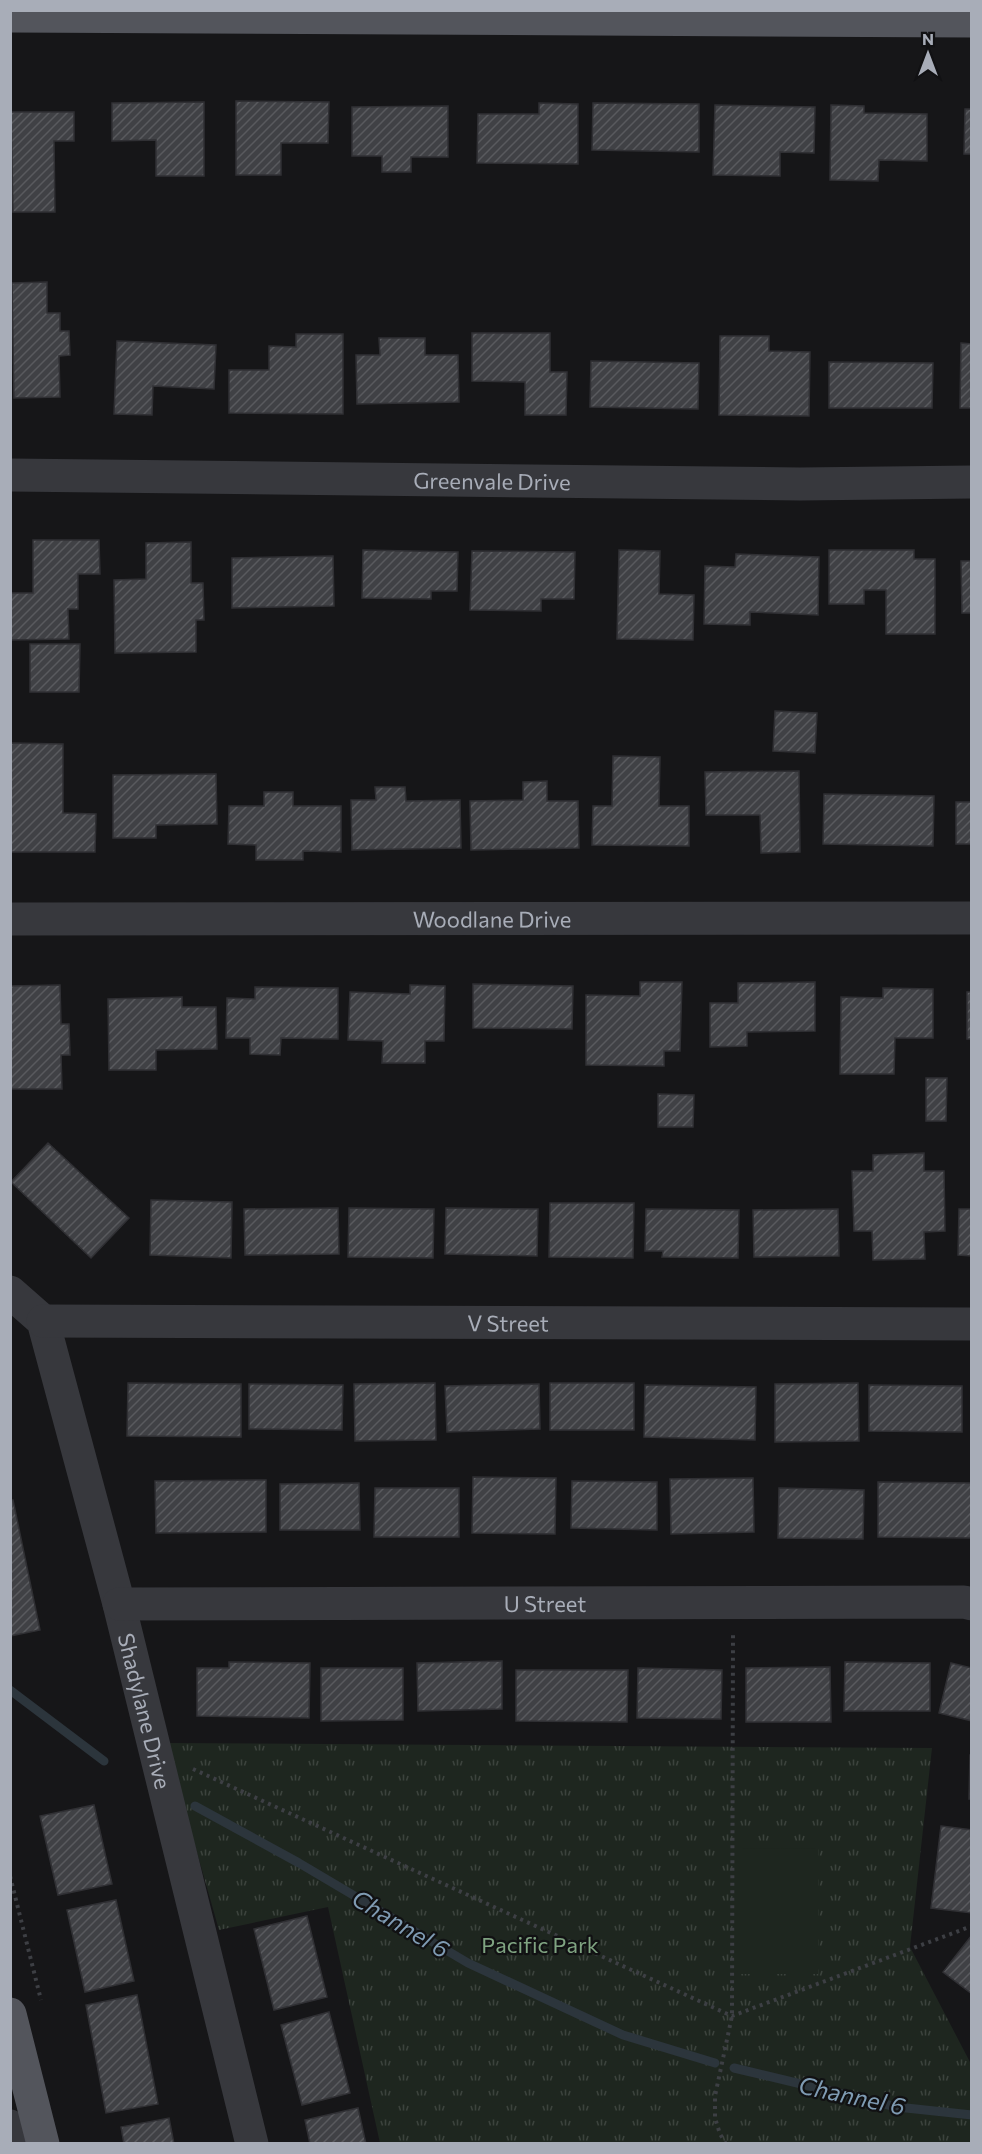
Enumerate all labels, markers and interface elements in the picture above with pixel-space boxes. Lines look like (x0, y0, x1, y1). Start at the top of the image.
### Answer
north arrow (898, 24, 958, 84)
text: N (922, 29, 934, 48)
street label: Greenvale Drive (413, 466, 571, 495)
street label: Woodlane Drive (413, 905, 571, 932)
street label: V Street (467, 1309, 549, 1336)
street label: U Street (504, 1589, 586, 1617)
street label: Shadylane Drive (113, 1630, 178, 1792)
water label: Channel 6 (347, 1883, 455, 1964)
park label: Pacific Park (481, 1931, 599, 1958)
water label: Channel 6 (796, 2070, 908, 2121)

